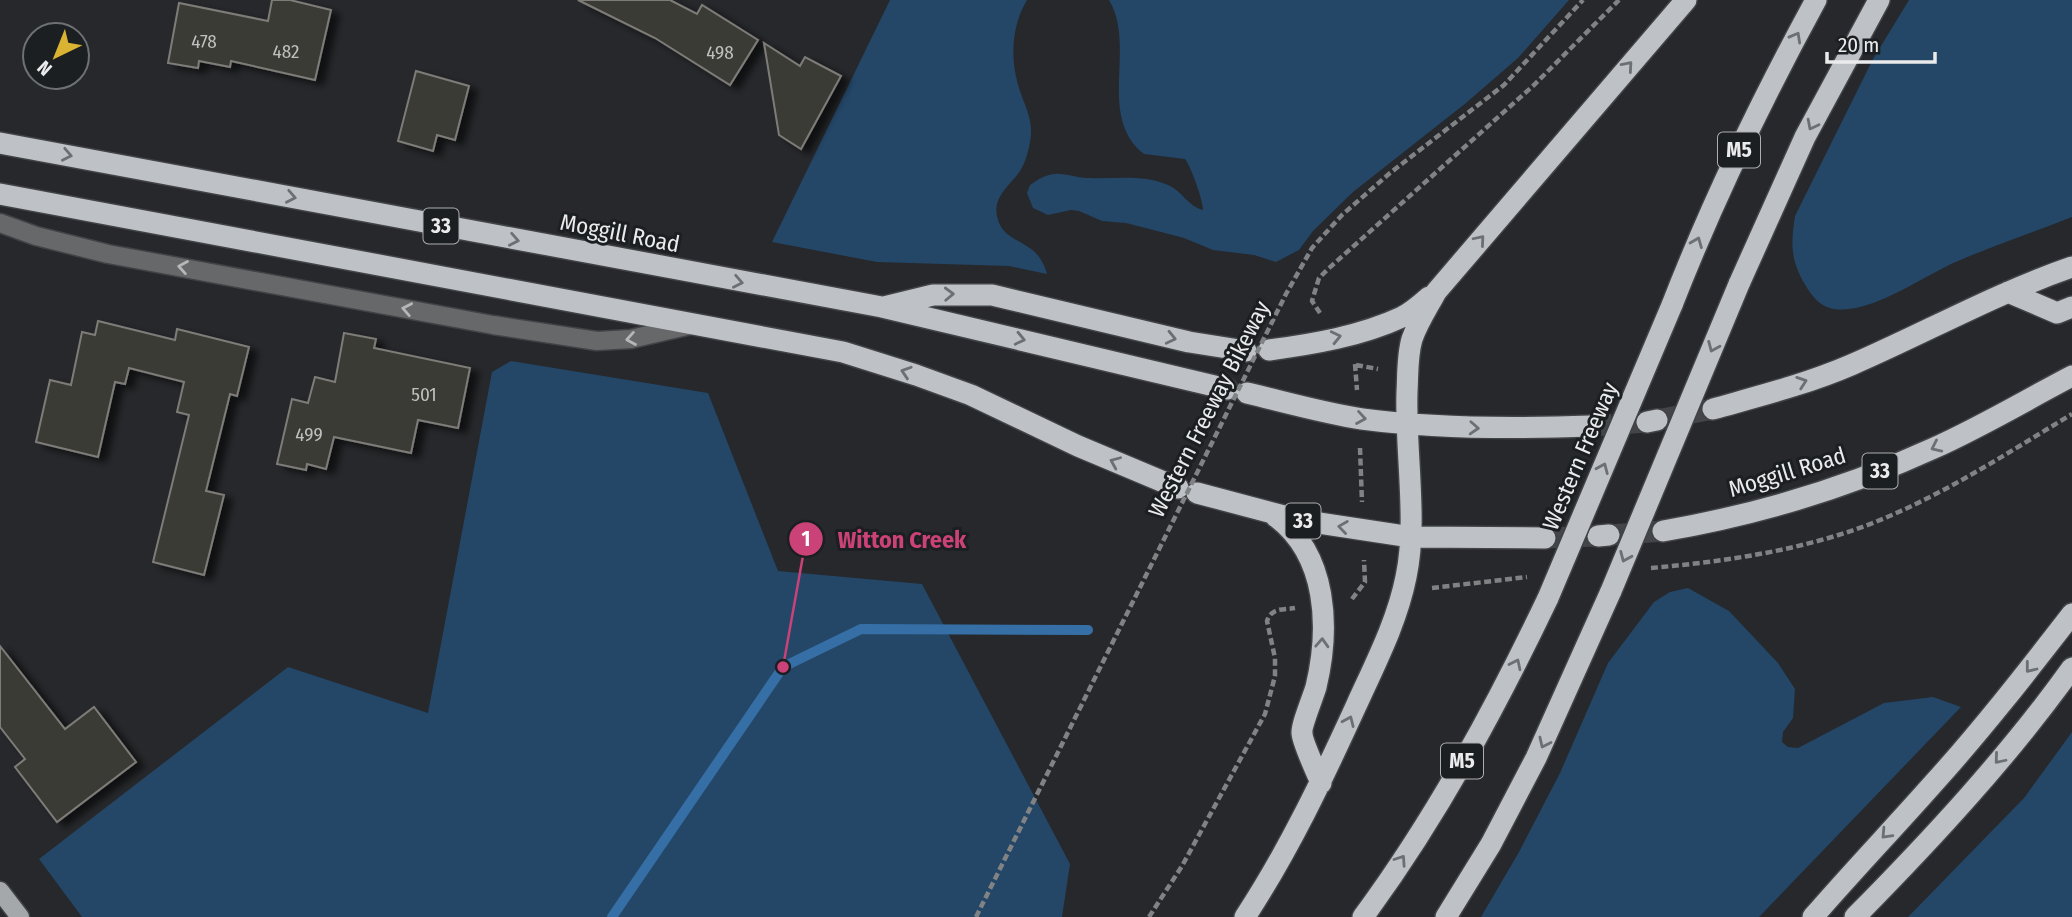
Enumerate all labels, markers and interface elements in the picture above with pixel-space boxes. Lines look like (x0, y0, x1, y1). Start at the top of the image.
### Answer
north arrow (21, 21, 91, 91)
scale bar (1827, 21, 1936, 65)
house number: 478 (191, 30, 217, 53)
one-way arrow (1788, 32, 1801, 44)
text: 20 m (1838, 32, 1879, 58)
house number: 482 (273, 40, 299, 63)
house number: 498 (706, 41, 734, 64)
text: N (33, 56, 57, 80)
one-way arrow (1620, 62, 1632, 75)
one-way arrow (1806, 118, 1820, 130)
road number: M5 (1718, 132, 1760, 168)
one-way arrow (61, 147, 73, 162)
one-way arrow (285, 189, 297, 204)
road number: 33 (424, 208, 458, 244)
street label: Moggill Road (558, 208, 682, 258)
one-way arrow (508, 231, 520, 246)
one-way arrow (1472, 235, 1484, 248)
one-way arrow (1688, 236, 1702, 248)
one-way arrow (177, 260, 189, 275)
one-way arrow (732, 273, 744, 288)
one-way arrow (943, 287, 954, 302)
street label: Western Freeway Bikeway (1142, 295, 1276, 522)
one-way arrow (401, 302, 413, 317)
one-way arrow (625, 330, 637, 345)
one-way arrow (1165, 330, 1177, 344)
one-way arrow (1014, 331, 1026, 346)
one-way arrow (1330, 331, 1342, 346)
one-way arrow (1707, 340, 1721, 352)
one-way arrow (901, 365, 913, 380)
one-way arrow (1796, 376, 1808, 390)
street label: Western Freeway (1536, 377, 1624, 534)
house number: 501 (411, 383, 437, 406)
one-way arrow (1355, 410, 1367, 425)
one-way arrow (1469, 420, 1480, 435)
house number: 499 (295, 423, 323, 446)
one-way arrow (1931, 439, 1943, 453)
street label: Moggill Road (1725, 441, 1849, 503)
road number: 33 (1862, 454, 1898, 489)
one-way arrow (1109, 456, 1122, 470)
one-way arrow (1595, 462, 1609, 475)
road number: 33 (1286, 504, 1320, 538)
callout: Witton Creek (788, 517, 980, 562)
one-way arrow (1337, 519, 1349, 534)
text: 1 (802, 526, 810, 552)
text: Witton Creek (838, 526, 967, 554)
one-way arrow (1619, 549, 1633, 562)
one-way arrow (1315, 637, 1330, 648)
one-way arrow (1508, 659, 1522, 671)
one-way arrow (2026, 661, 2039, 673)
one-way arrow (1341, 716, 1355, 728)
one-way arrow (1538, 736, 1552, 748)
road number: M5 (1441, 744, 1483, 778)
one-way arrow (1994, 752, 2007, 764)
one-way arrow (1882, 826, 1894, 839)
one-way arrow (1393, 855, 1406, 868)

